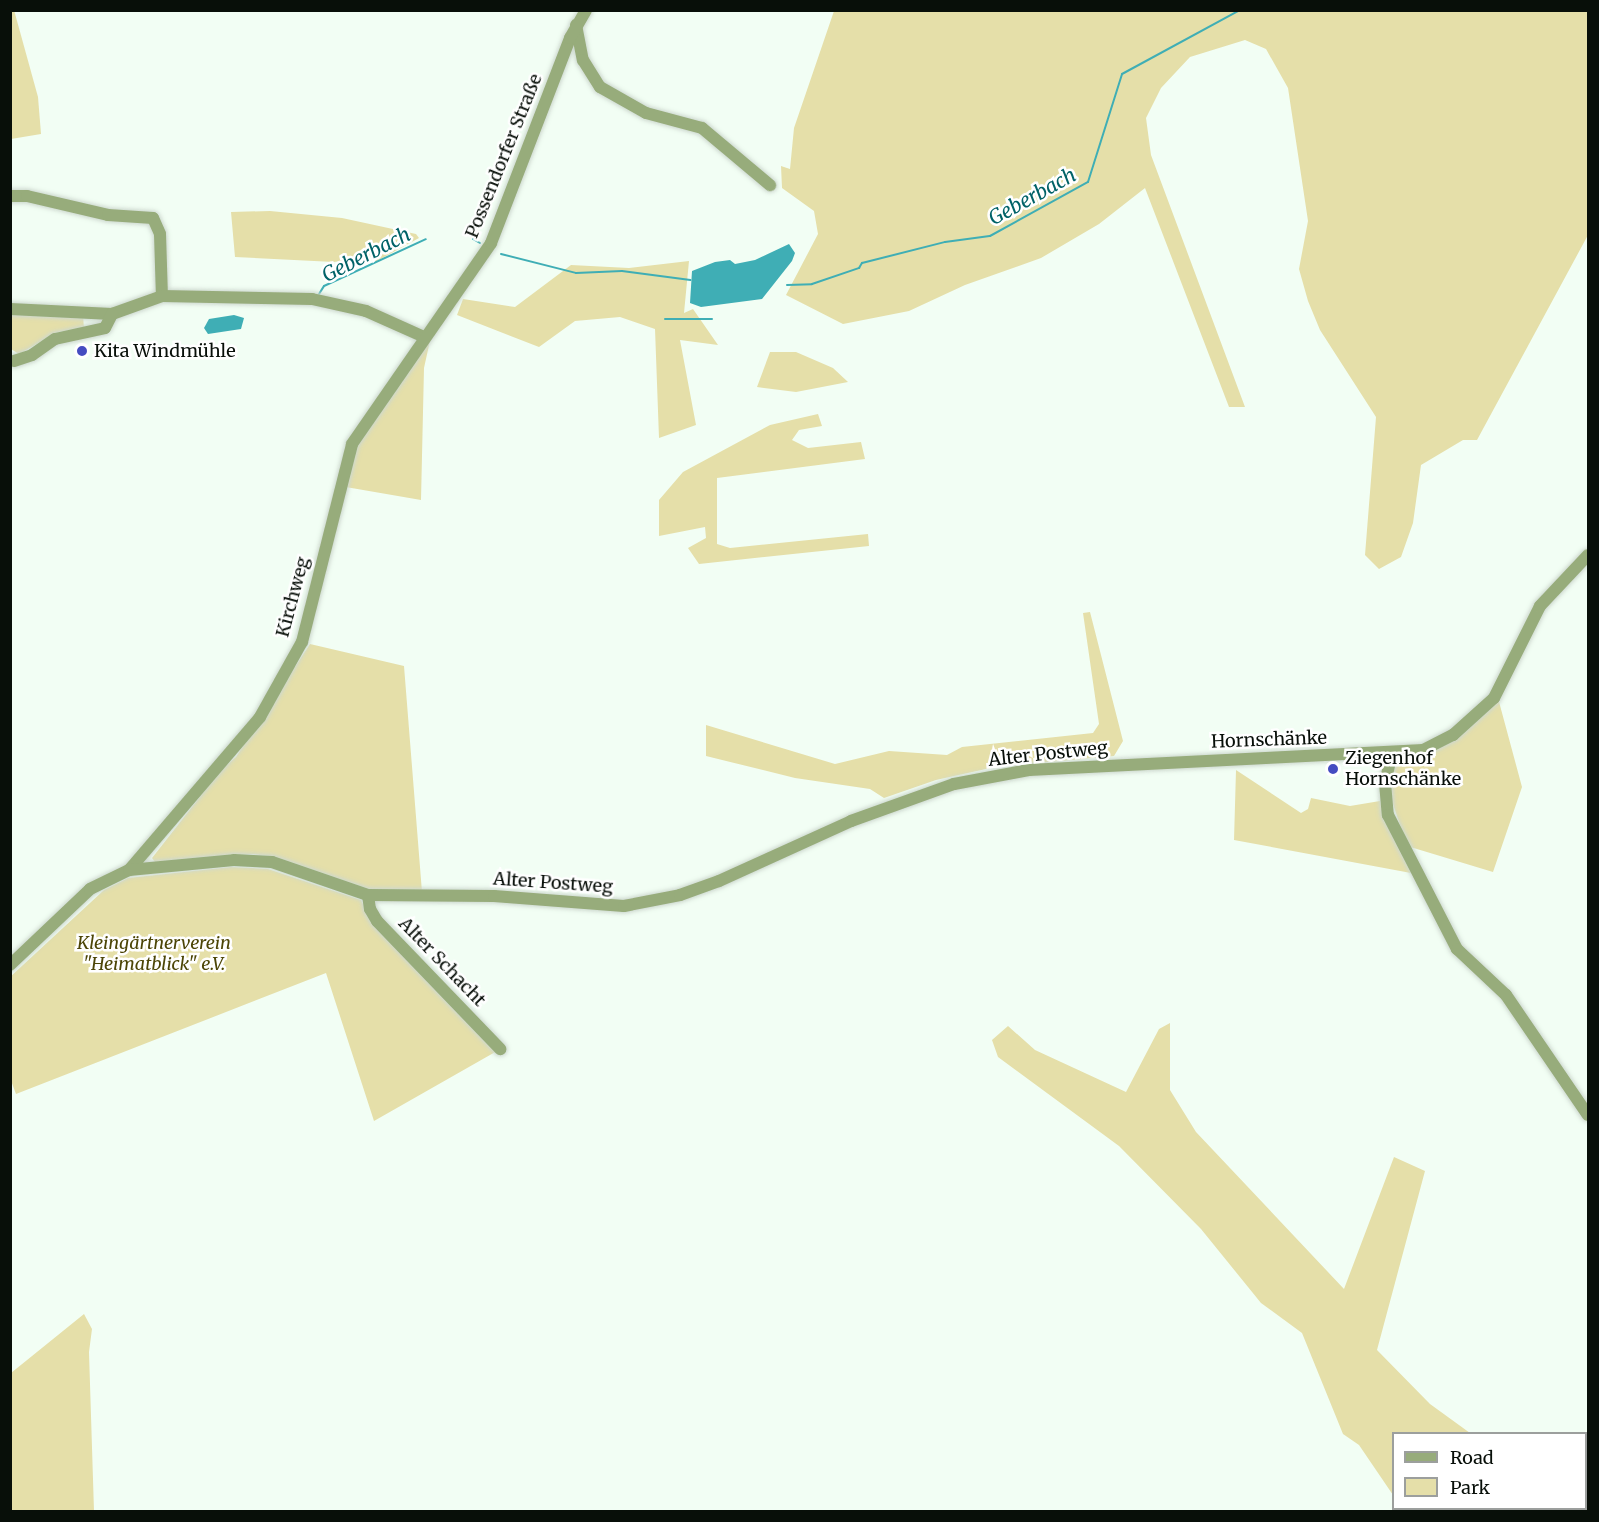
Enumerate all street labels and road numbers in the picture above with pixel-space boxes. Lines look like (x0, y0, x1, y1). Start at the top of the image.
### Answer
street label: Possendorfer Straße (461, 71, 547, 241)
street label: Kirchweg (272, 554, 314, 640)
street label: Hornschänke (1211, 727, 1327, 753)
street label: Alter Postweg (987, 737, 1109, 771)
street label: Alter Postweg (492, 868, 614, 898)
street label: Alter Schacht (394, 913, 490, 1011)

